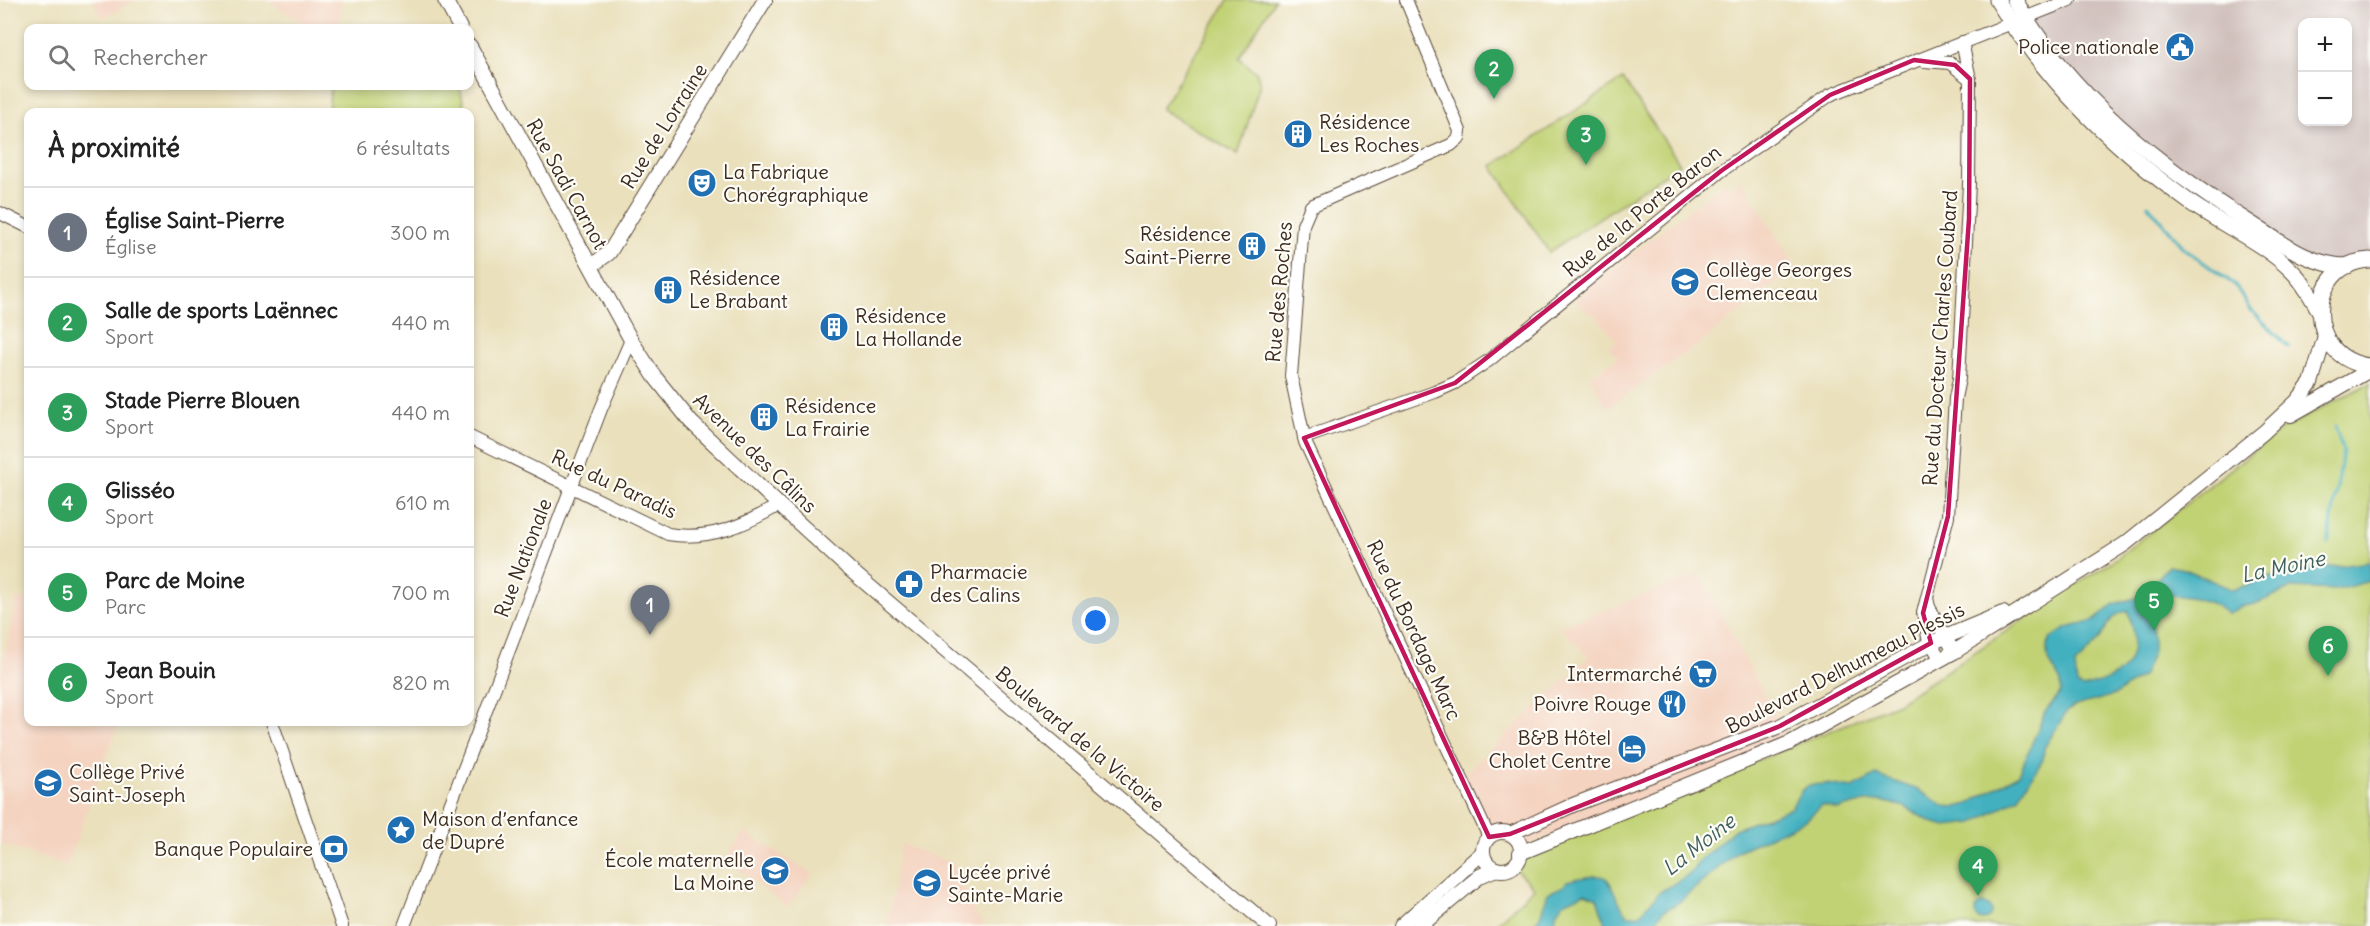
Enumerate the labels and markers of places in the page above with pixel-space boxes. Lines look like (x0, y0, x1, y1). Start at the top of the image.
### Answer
public building icon: Police nationale (2164, 31, 2196, 63)
place label: Police nationale (2018, 34, 2159, 59)
pin: 2 (1474, 50, 1514, 99)
place label: Résidence Les Roches (1319, 109, 1419, 157)
pin: 3 (1566, 116, 1606, 165)
building icon: Résidence Les Roches (1282, 118, 1314, 150)
place label: La Fabrique Chorégraphique (723, 159, 869, 207)
theatre icon: La Fabrique Chorégraphique (686, 167, 718, 199)
place label: Résidence Saint-Pierre (1124, 221, 1231, 269)
building icon: Résidence Saint-Pierre (1236, 230, 1268, 262)
place label: Collège Georges Clemenceau (1706, 257, 1852, 305)
place label: Résidence Le Brabant (689, 265, 788, 313)
school or university icon: Collège Georges Clemenceau (1669, 266, 1701, 298)
building icon: Résidence Le Brabant (652, 274, 684, 306)
place label: Résidence La Hollande (855, 303, 962, 351)
building icon: Résidence La Hollande (818, 311, 850, 343)
place label: Résidence La Frairie (785, 393, 876, 441)
building icon: Résidence La Frairie (748, 401, 780, 433)
place label: Pharmacie des Calins (930, 559, 1027, 607)
pharmacy icon: Pharmacie des Calins (893, 568, 925, 600)
pin: 5 (2134, 582, 2174, 631)
pin: 1 (630, 586, 670, 635)
pin: 6 (2308, 626, 2348, 676)
supermarket icon: Intermarché (1687, 658, 1719, 690)
place label: Intermarché (1567, 661, 1682, 686)
restaurant icon: Poivre Rouge (1656, 688, 1688, 720)
place label: Poivre Rouge (1534, 691, 1651, 716)
place label: B&B Hôtel Cholet Centre (1488, 725, 1611, 773)
hotel icon: B&B Hôtel Cholet Centre (1616, 733, 1648, 765)
place label: Collège Privé Saint-Joseph (69, 759, 186, 807)
school or university icon: Collège Privé Saint-Joseph (32, 767, 64, 799)
place label: Maison d’enfance de Dupré (422, 806, 578, 854)
place icon: Maison d’enfance de Dupré (385, 814, 417, 846)
bank icon: Banque Populaire (318, 833, 350, 865)
place label: Banque Populaire (154, 836, 313, 861)
pin: 4 (1958, 846, 1998, 896)
place label: École maternelle La Moine (605, 847, 754, 895)
school or university icon: École maternelle La Moine (759, 855, 791, 887)
place label: Lycée privé Sainte-Marie (948, 859, 1063, 907)
school or university icon: Lycée privé Sainte-Marie (911, 867, 943, 899)

